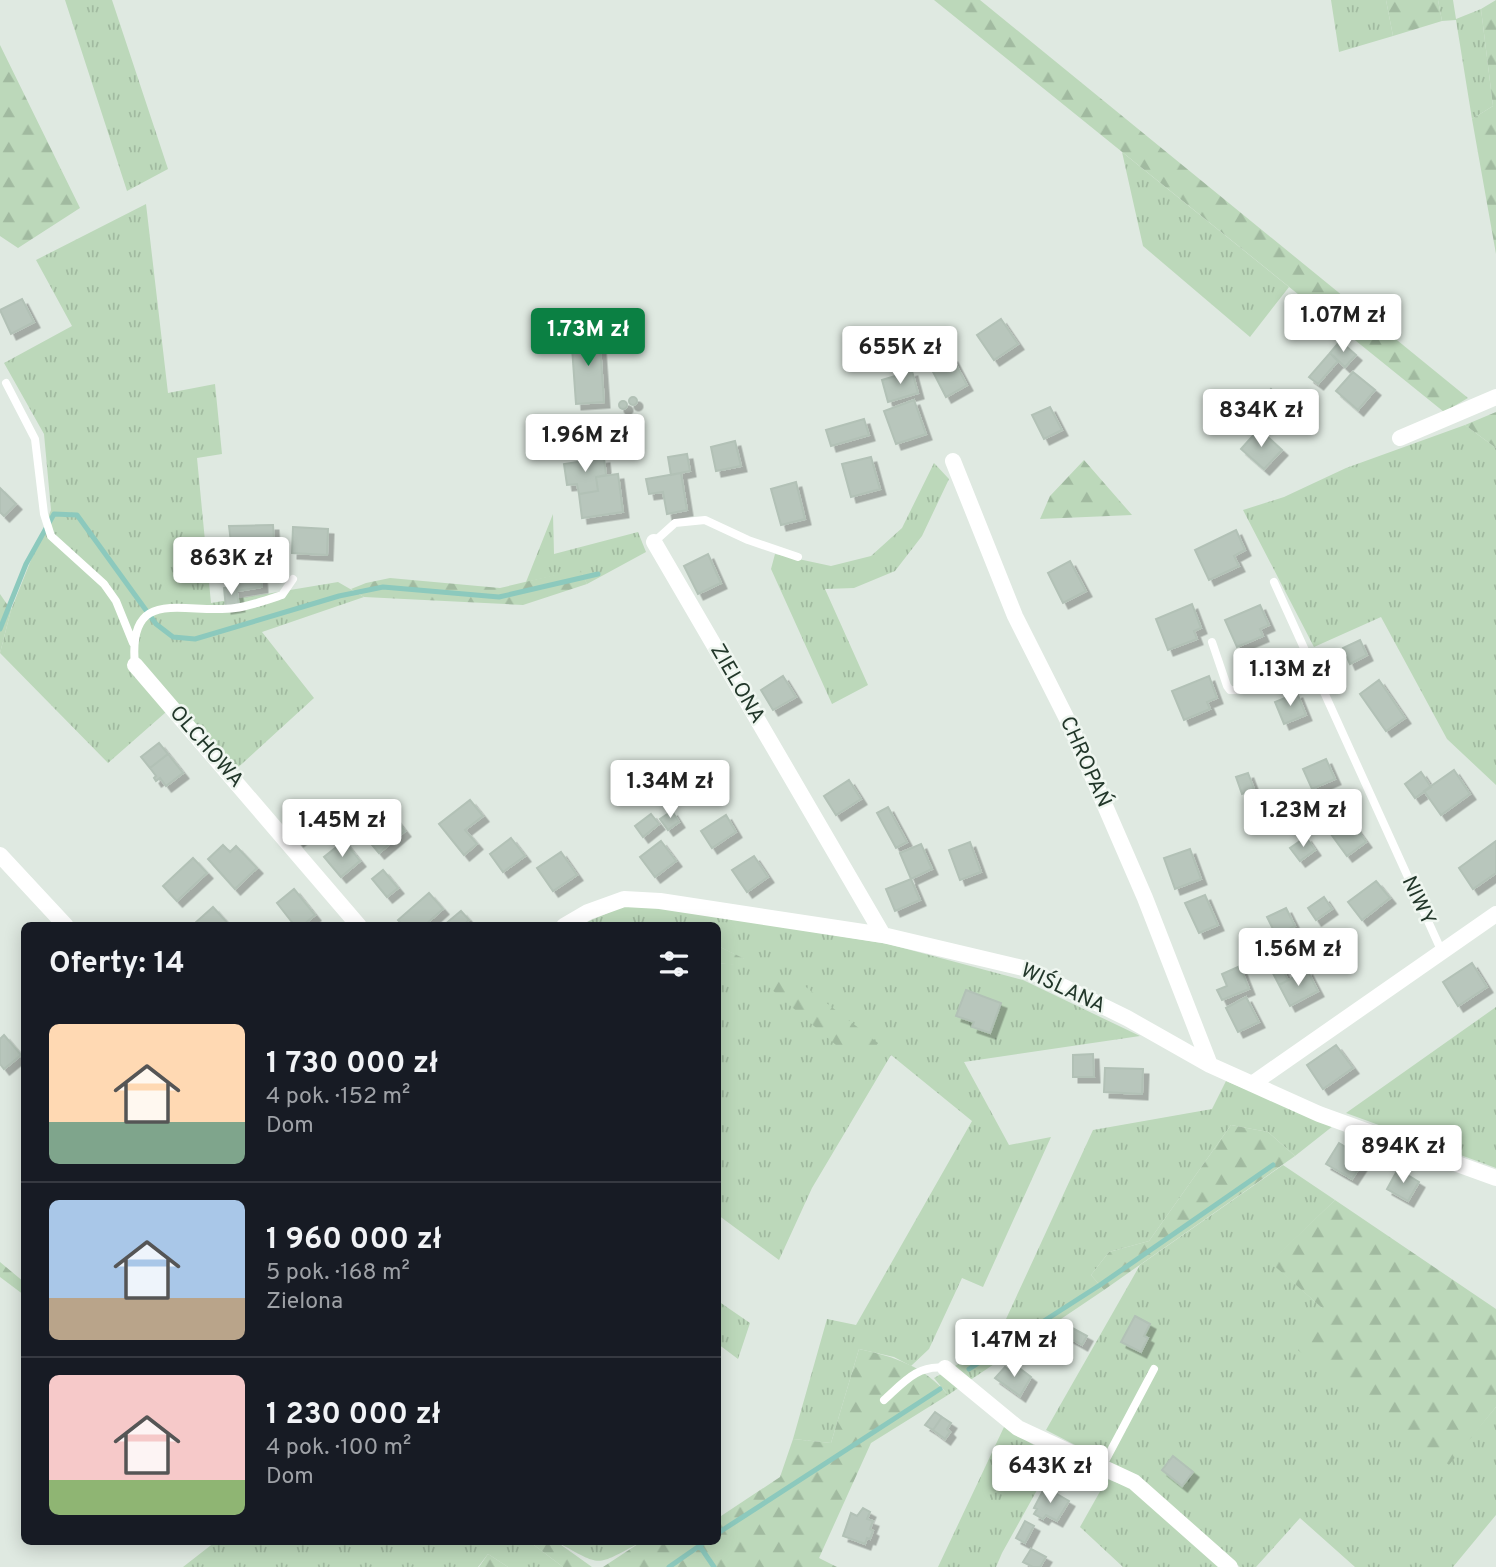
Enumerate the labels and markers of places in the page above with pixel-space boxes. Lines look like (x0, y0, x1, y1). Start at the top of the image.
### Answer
pin: 1.07M zł (1271, 294, 1415, 354)
pin: 1.73M zł (516, 308, 660, 368)
pin: 655K zł (835, 326, 965, 386)
pin: 834K zł (1196, 390, 1326, 449)
pin: 1.96M zł (513, 414, 657, 474)
pin: 863K zł (166, 538, 296, 597)
pin: 1.13M zł (1218, 648, 1362, 708)
pin: 1.34M zł (598, 760, 742, 820)
pin: 1.23M zł (1231, 790, 1375, 849)
pin: 1.45M zł (270, 800, 414, 859)
pin: 1.56M zł (1226, 928, 1370, 988)
pin: 894K zł (1338, 1126, 1468, 1185)
pin: 1.47M zł (942, 1320, 1086, 1379)
pin: 643K zł (985, 1446, 1115, 1505)

